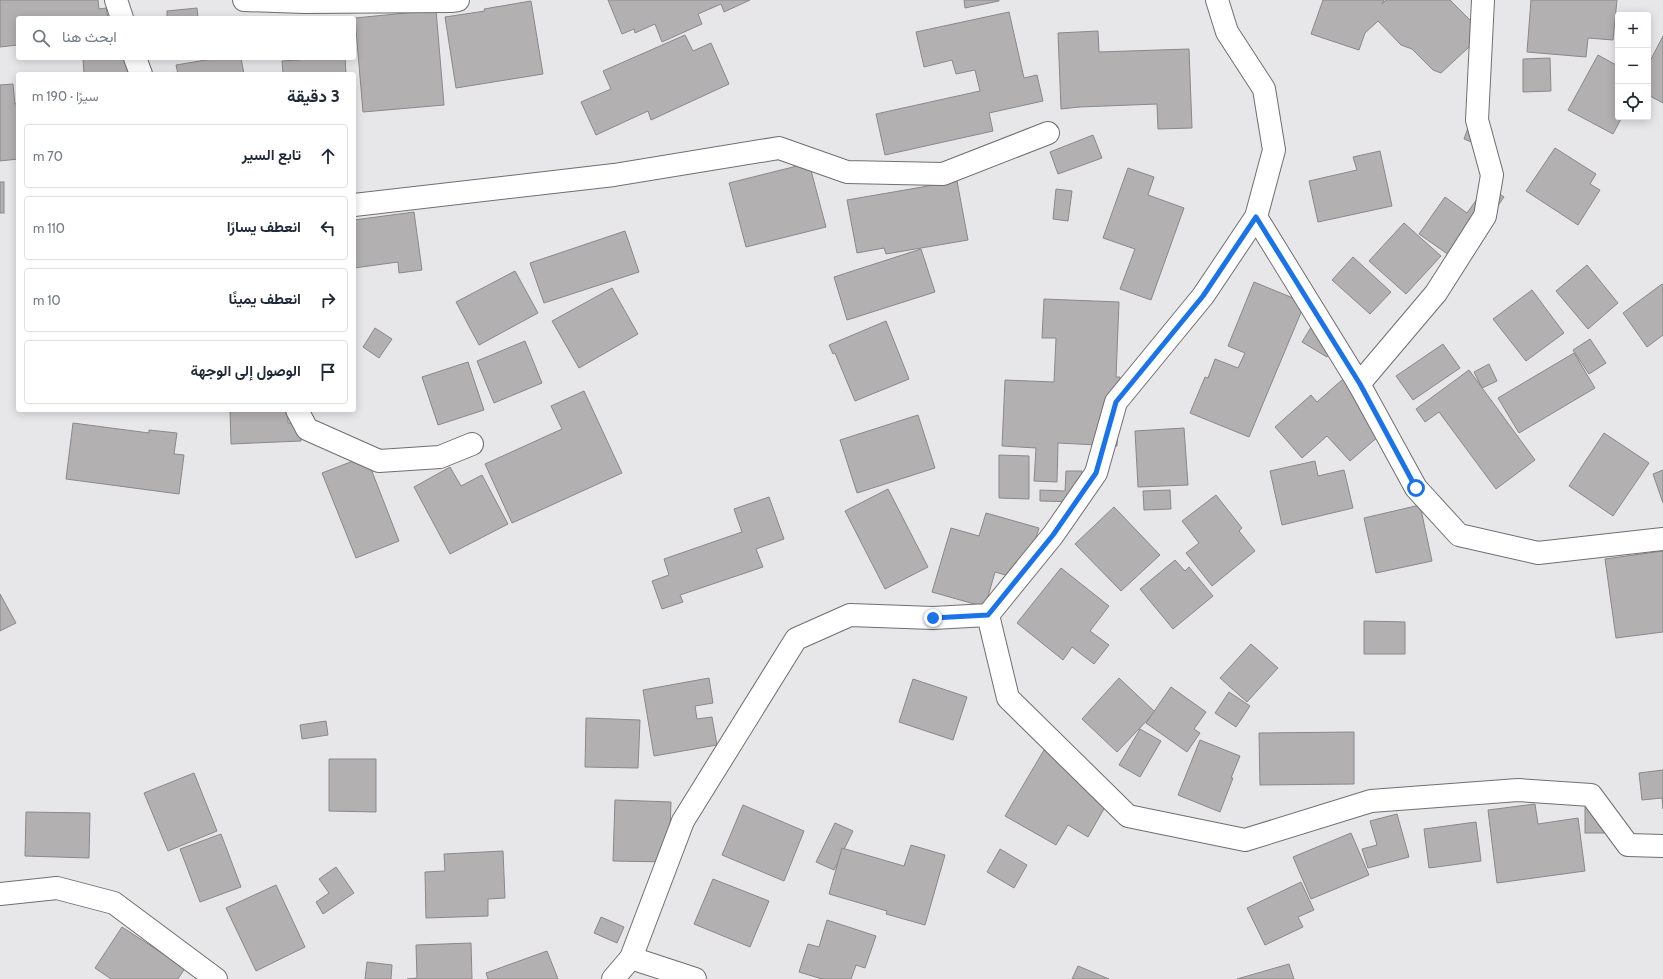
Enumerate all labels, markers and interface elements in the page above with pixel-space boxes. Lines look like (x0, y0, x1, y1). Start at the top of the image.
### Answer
map controls (1615, 12, 1651, 120)
button: + (1615, 12, 1651, 48)
search box (16, 16, 356, 60)
icon: search (30, 27, 52, 49)
text: ابحث هنا (62, 28, 117, 46)
button: − (1615, 48, 1651, 84)
button: locate (1615, 84, 1651, 120)
text: 3 دقيقة (287, 86, 340, 106)
text: سيرًا · 190 m (32, 88, 99, 104)
icon: ahead (317, 145, 339, 167)
text: تابع السير (242, 146, 301, 164)
text: 70 m (33, 148, 63, 164)
icon: left (317, 217, 339, 239)
text: انعطف يسارًا (227, 218, 301, 236)
text: 110 m (33, 220, 65, 236)
icon: right (317, 289, 339, 311)
text: انعطف يمينًا (228, 290, 301, 308)
text: 10 m (33, 292, 61, 308)
icon: arrive (317, 361, 339, 383)
text: الوصول إلى الوجهة (191, 362, 301, 380)
route start (1407, 479, 1425, 497)
route end (924, 609, 942, 627)

